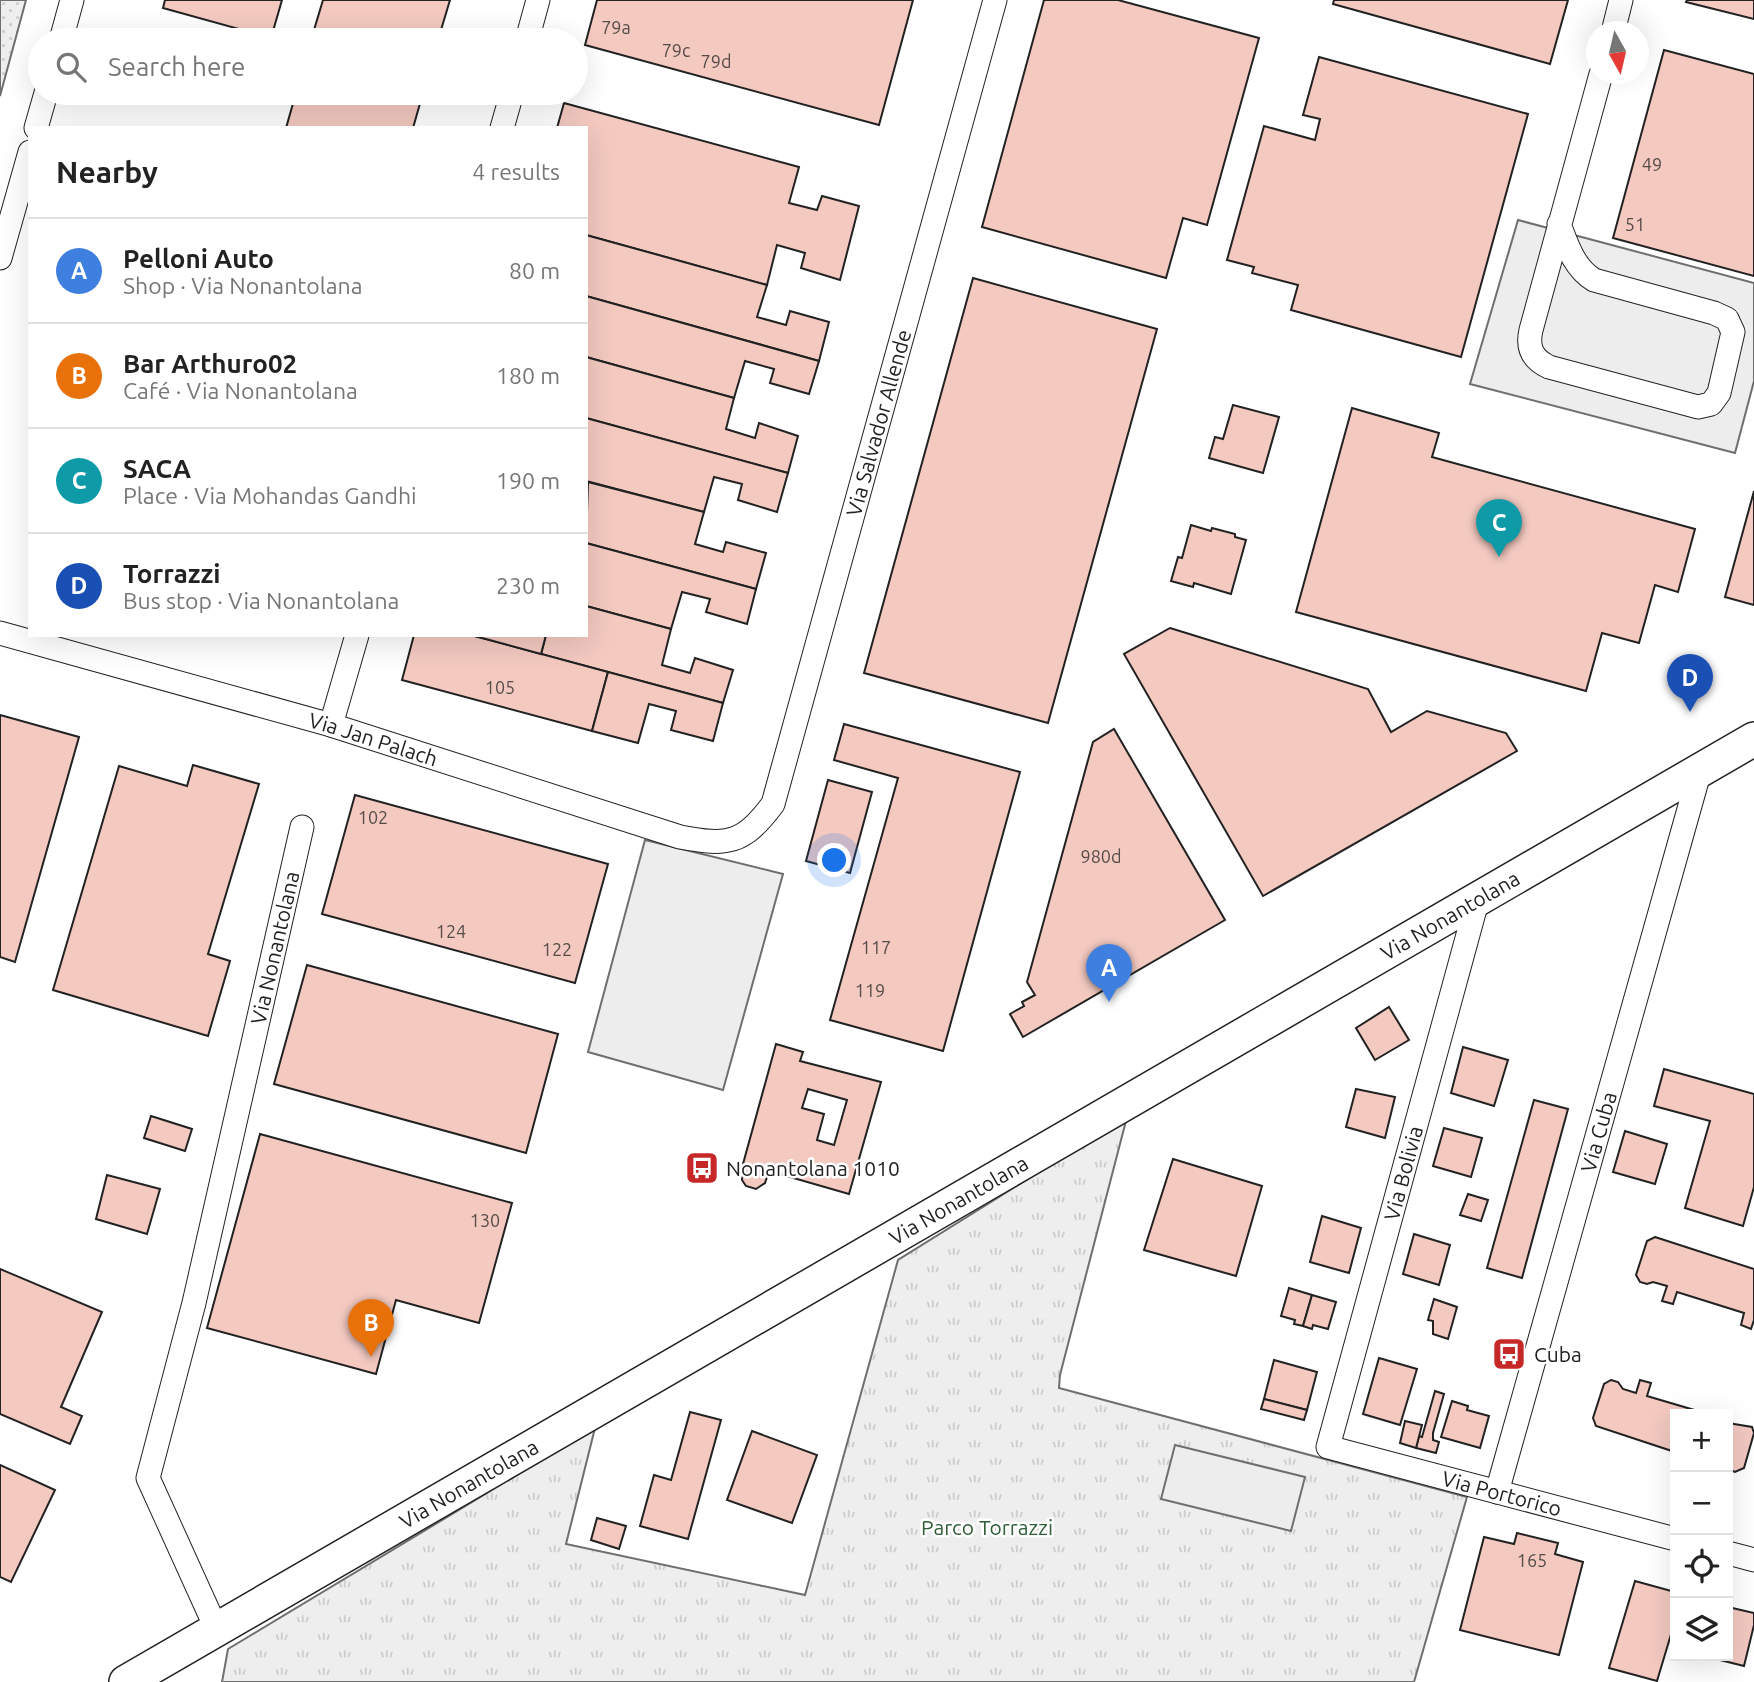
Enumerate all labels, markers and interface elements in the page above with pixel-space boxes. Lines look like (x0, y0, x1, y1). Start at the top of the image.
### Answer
house number: 79a (601, 17, 631, 37)
north arrow (1586, 21, 1649, 84)
search box (28, 28, 588, 105)
house number: 79c (662, 40, 690, 60)
icon: search (52, 48, 90, 86)
house number: 79d (701, 51, 731, 71)
text: Search here (108, 52, 245, 81)
house number: 49 (1642, 154, 1662, 174)
text: Nearby (56, 155, 158, 189)
text: 4 results (472, 159, 560, 184)
house number: 51 (1625, 214, 1645, 234)
text: Pelloni Auto (123, 244, 274, 273)
text: A (71, 258, 87, 283)
text: 80 m (509, 258, 560, 283)
text: Shop · Via Nonantolana (123, 273, 363, 298)
street label: Via Salvador Allende (841, 327, 915, 519)
text: Bar Arthuro02 (123, 349, 297, 378)
text: B (71, 363, 87, 388)
text: 180 m (496, 363, 560, 388)
text: Café · Via Nonantolana (123, 378, 358, 403)
text: SACA (123, 454, 191, 483)
text: C (72, 468, 86, 493)
text: 190 m (496, 468, 560, 493)
text: Place · Via Mohandas Gandhi (123, 483, 417, 508)
pin: C (1476, 499, 1522, 557)
text: Torrazzi (123, 559, 220, 588)
text: D (71, 573, 87, 598)
text: 230 m (496, 573, 560, 598)
text: Bus stop · Via Nonantolana (123, 588, 399, 613)
pin: D (1667, 654, 1713, 712)
house number: 105 (485, 677, 515, 697)
street label: Via Jan Palach (306, 707, 441, 770)
house number: 102 (358, 807, 388, 827)
your location (817, 843, 851, 877)
house number: 980d (1081, 846, 1122, 866)
street label: Via Nonantolana (1376, 866, 1524, 965)
street label: Via Nonantolana (246, 869, 304, 1027)
house number: 124 (436, 921, 466, 941)
house number: 117 (861, 937, 891, 957)
house number: 122 (542, 939, 572, 959)
pin: A (1086, 944, 1132, 1002)
house number: 119 (855, 980, 885, 1000)
street label: Via Cuba (1576, 1089, 1621, 1175)
street label: Via Bolivia (1379, 1123, 1427, 1223)
bus stop icon: Nonantolana 1010 (683, 1149, 721, 1187)
street label: Via Nonantolana (885, 1150, 1032, 1249)
place label: Nonantolana 1010 (726, 1156, 900, 1180)
house number: 130 (470, 1210, 500, 1230)
pin: B (348, 1299, 394, 1357)
bus stop icon: Cuba (1490, 1335, 1528, 1373)
place label: Cuba (1534, 1342, 1582, 1366)
map controls (1670, 1409, 1733, 1661)
button: + (1670, 1409, 1733, 1472)
street label: Via Nonantolana (395, 1434, 542, 1533)
street label: Via Portorico (1439, 1466, 1564, 1520)
button: − (1670, 1472, 1733, 1535)
park label: Parco Torrazzi (921, 1515, 1053, 1539)
button: locate (1670, 1535, 1733, 1598)
house number: 165 (1517, 1550, 1547, 1570)
button: layers (1670, 1598, 1733, 1661)

